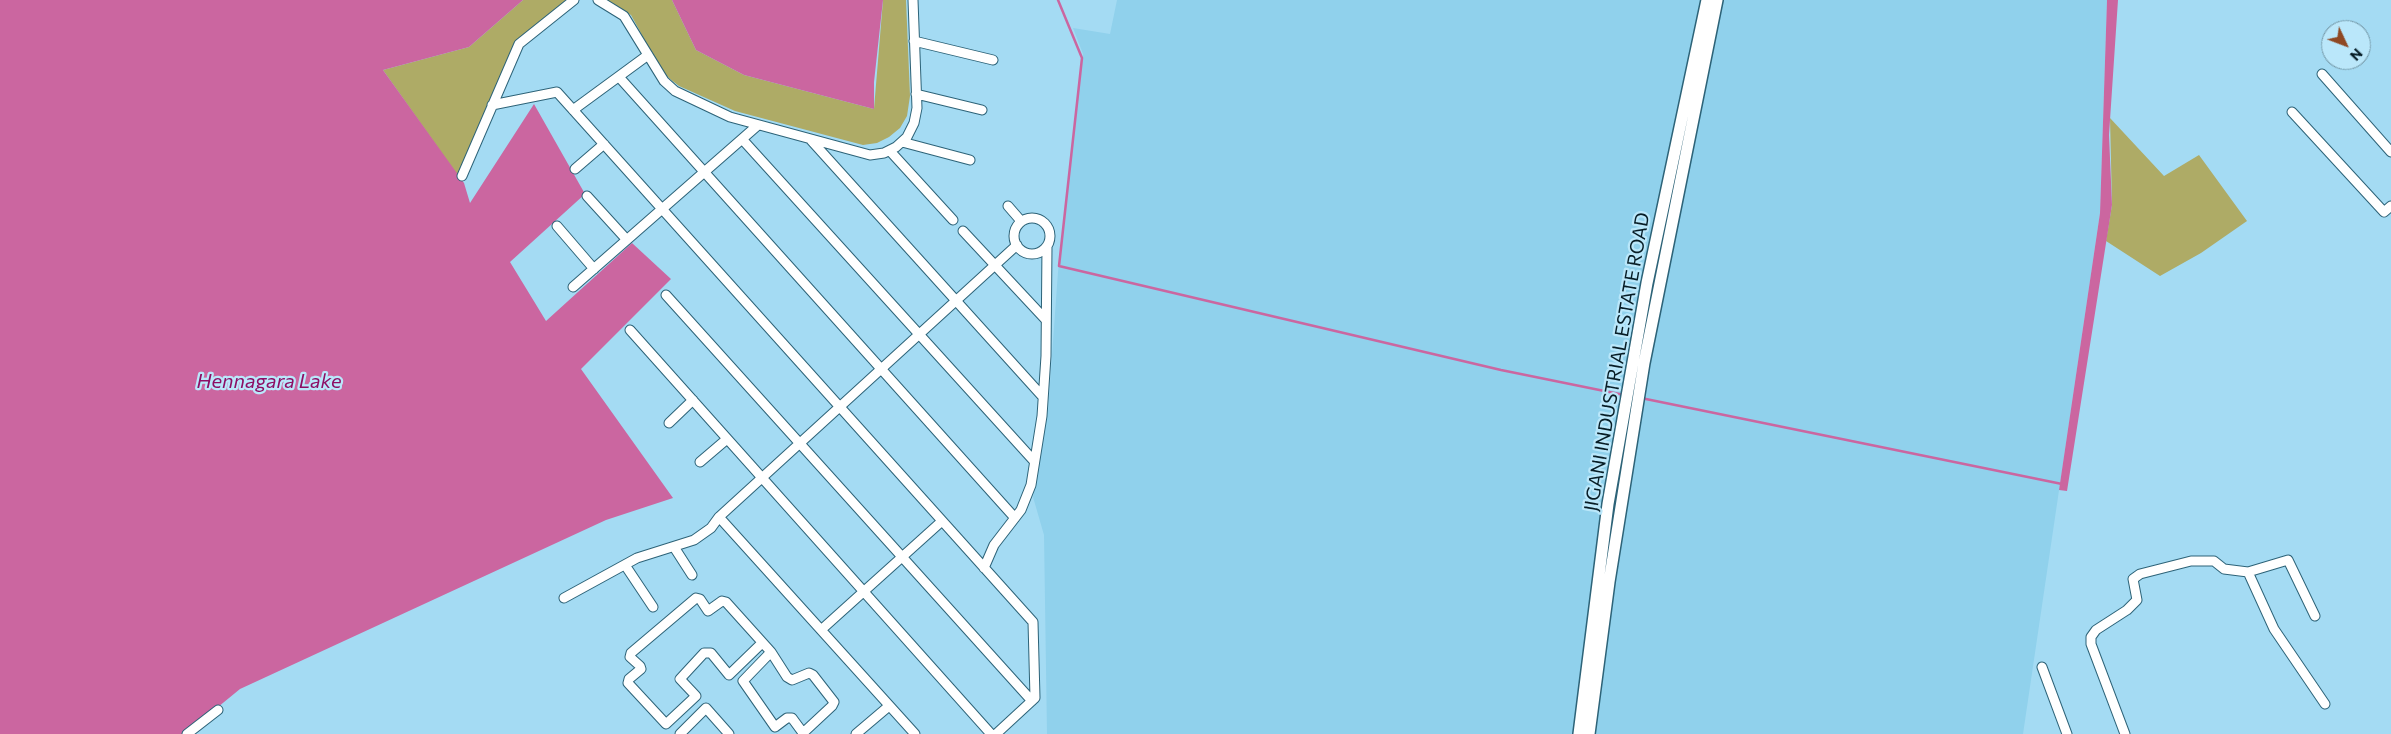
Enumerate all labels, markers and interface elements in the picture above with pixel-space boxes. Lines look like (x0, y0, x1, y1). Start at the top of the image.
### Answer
north arrow (2321, 20, 2371, 70)
text: N (2347, 45, 2366, 65)
street label: JIGANI INDUSTRIAL ESTATE ROAD (1579, 211, 1655, 513)
water label: Hennagara Lake (197, 369, 341, 393)

